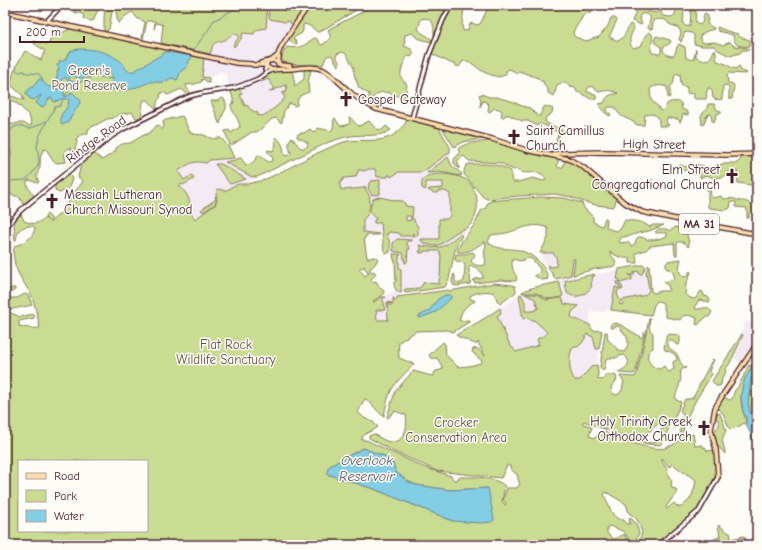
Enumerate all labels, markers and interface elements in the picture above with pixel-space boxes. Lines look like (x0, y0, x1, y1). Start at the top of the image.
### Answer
scale bar (20, 18, 84, 44)
text: 200 m (26, 25, 61, 39)
park label: Green's Pond Reserve (52, 63, 127, 93)
church icon: Gospel Gateway (337, 90, 355, 108)
place label: Gospel Gateway (358, 92, 446, 107)
street label: Rindge Road (63, 112, 129, 166)
place label: Saint Camillus Church (526, 123, 604, 153)
church icon: Saint Camillus Church (505, 128, 523, 146)
street label: High Street (622, 136, 687, 152)
place label: Elm Street Congregational Church (592, 162, 721, 192)
church icon: Elm Street Congregational Church (723, 167, 741, 185)
place label: Messiah Lutheran Church Missouri Synod (64, 187, 192, 217)
church icon: Messiah Lutheran Church Missouri Synod (43, 192, 61, 210)
road number: MA 31 (679, 214, 719, 234)
park label: Flat Rock Wildlife Sanctuary (176, 337, 276, 367)
place label: Holy Trinity Greek Orthodox Church (590, 414, 693, 444)
park label: Crocker Conservation Area (405, 415, 507, 445)
church icon: Holy Trinity Greek Orthodox Church (695, 419, 713, 437)
water label: Overlook Reservoir (339, 452, 396, 485)
legend (18, 460, 148, 532)
text: Road (54, 469, 80, 483)
text: Park (54, 489, 77, 503)
text: Water (54, 509, 84, 523)

